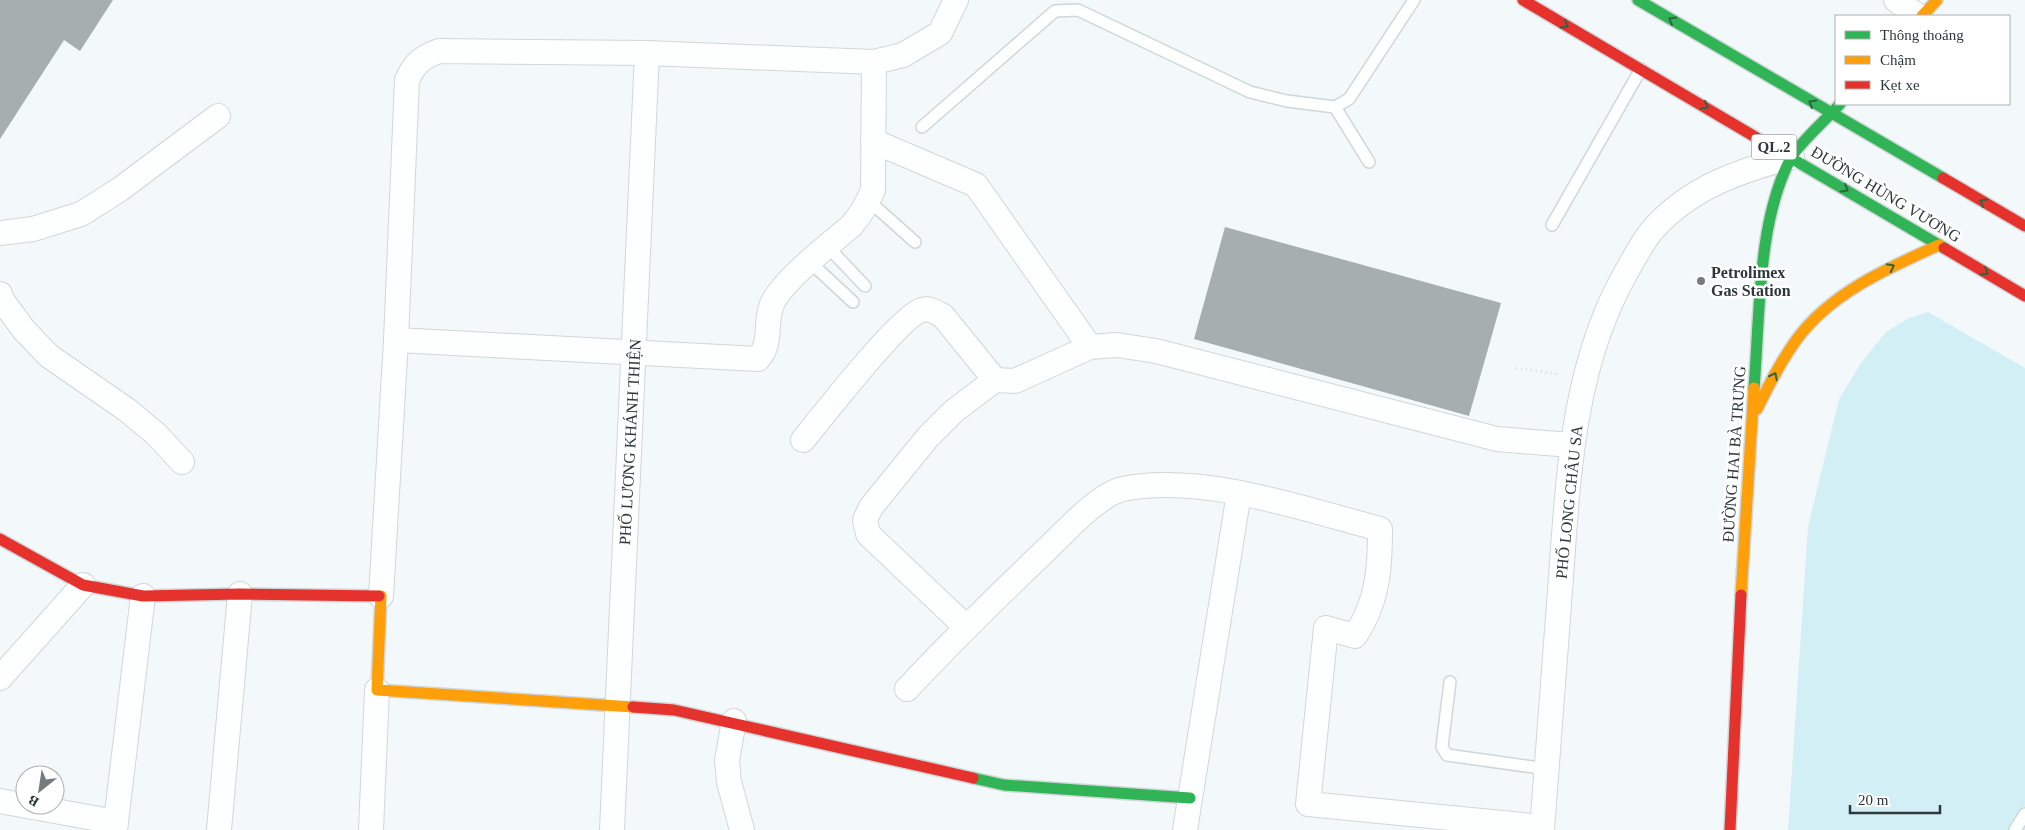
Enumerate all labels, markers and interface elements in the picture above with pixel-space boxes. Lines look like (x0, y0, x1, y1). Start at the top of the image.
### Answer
legend (1835, 15, 2010, 105)
one-way arrow (1668, 17, 1677, 27)
one-way arrow (1559, 18, 1568, 28)
text: Thông thoáng (1880, 27, 1964, 43)
text: Chậm (1880, 52, 1916, 68)
text: Kẹt xe (1880, 77, 1920, 93)
one-way arrow (1809, 99, 1818, 109)
one-way arrow (1700, 100, 1709, 110)
road number: QL.2 (1752, 134, 1796, 160)
street label: ĐƯỜNG HÙNG VƯƠNG (1808, 142, 1965, 246)
one-way arrow (1840, 182, 1849, 192)
one-way arrow (1979, 198, 1988, 208)
one-way arrow (1885, 263, 1894, 273)
place label: Petrolimex Gas Station (1711, 264, 1791, 299)
one-way arrow (1979, 265, 1988, 275)
marker: Petrolimex Gas Station (1695, 275, 1707, 287)
street label: PHỐ LƯƠNG KHÁNH THIỆN (615, 338, 644, 545)
street label: ĐƯỜNG HAI BÀ TRƯNG (1718, 365, 1749, 543)
one-way arrow (1768, 372, 1778, 381)
street label: PHỐ LONG CHÂU SA (1551, 424, 1586, 580)
north arrow (15, 765, 65, 815)
scale bar (1850, 782, 1940, 814)
text: B (26, 792, 42, 810)
text: 20 m (1858, 792, 1889, 808)

